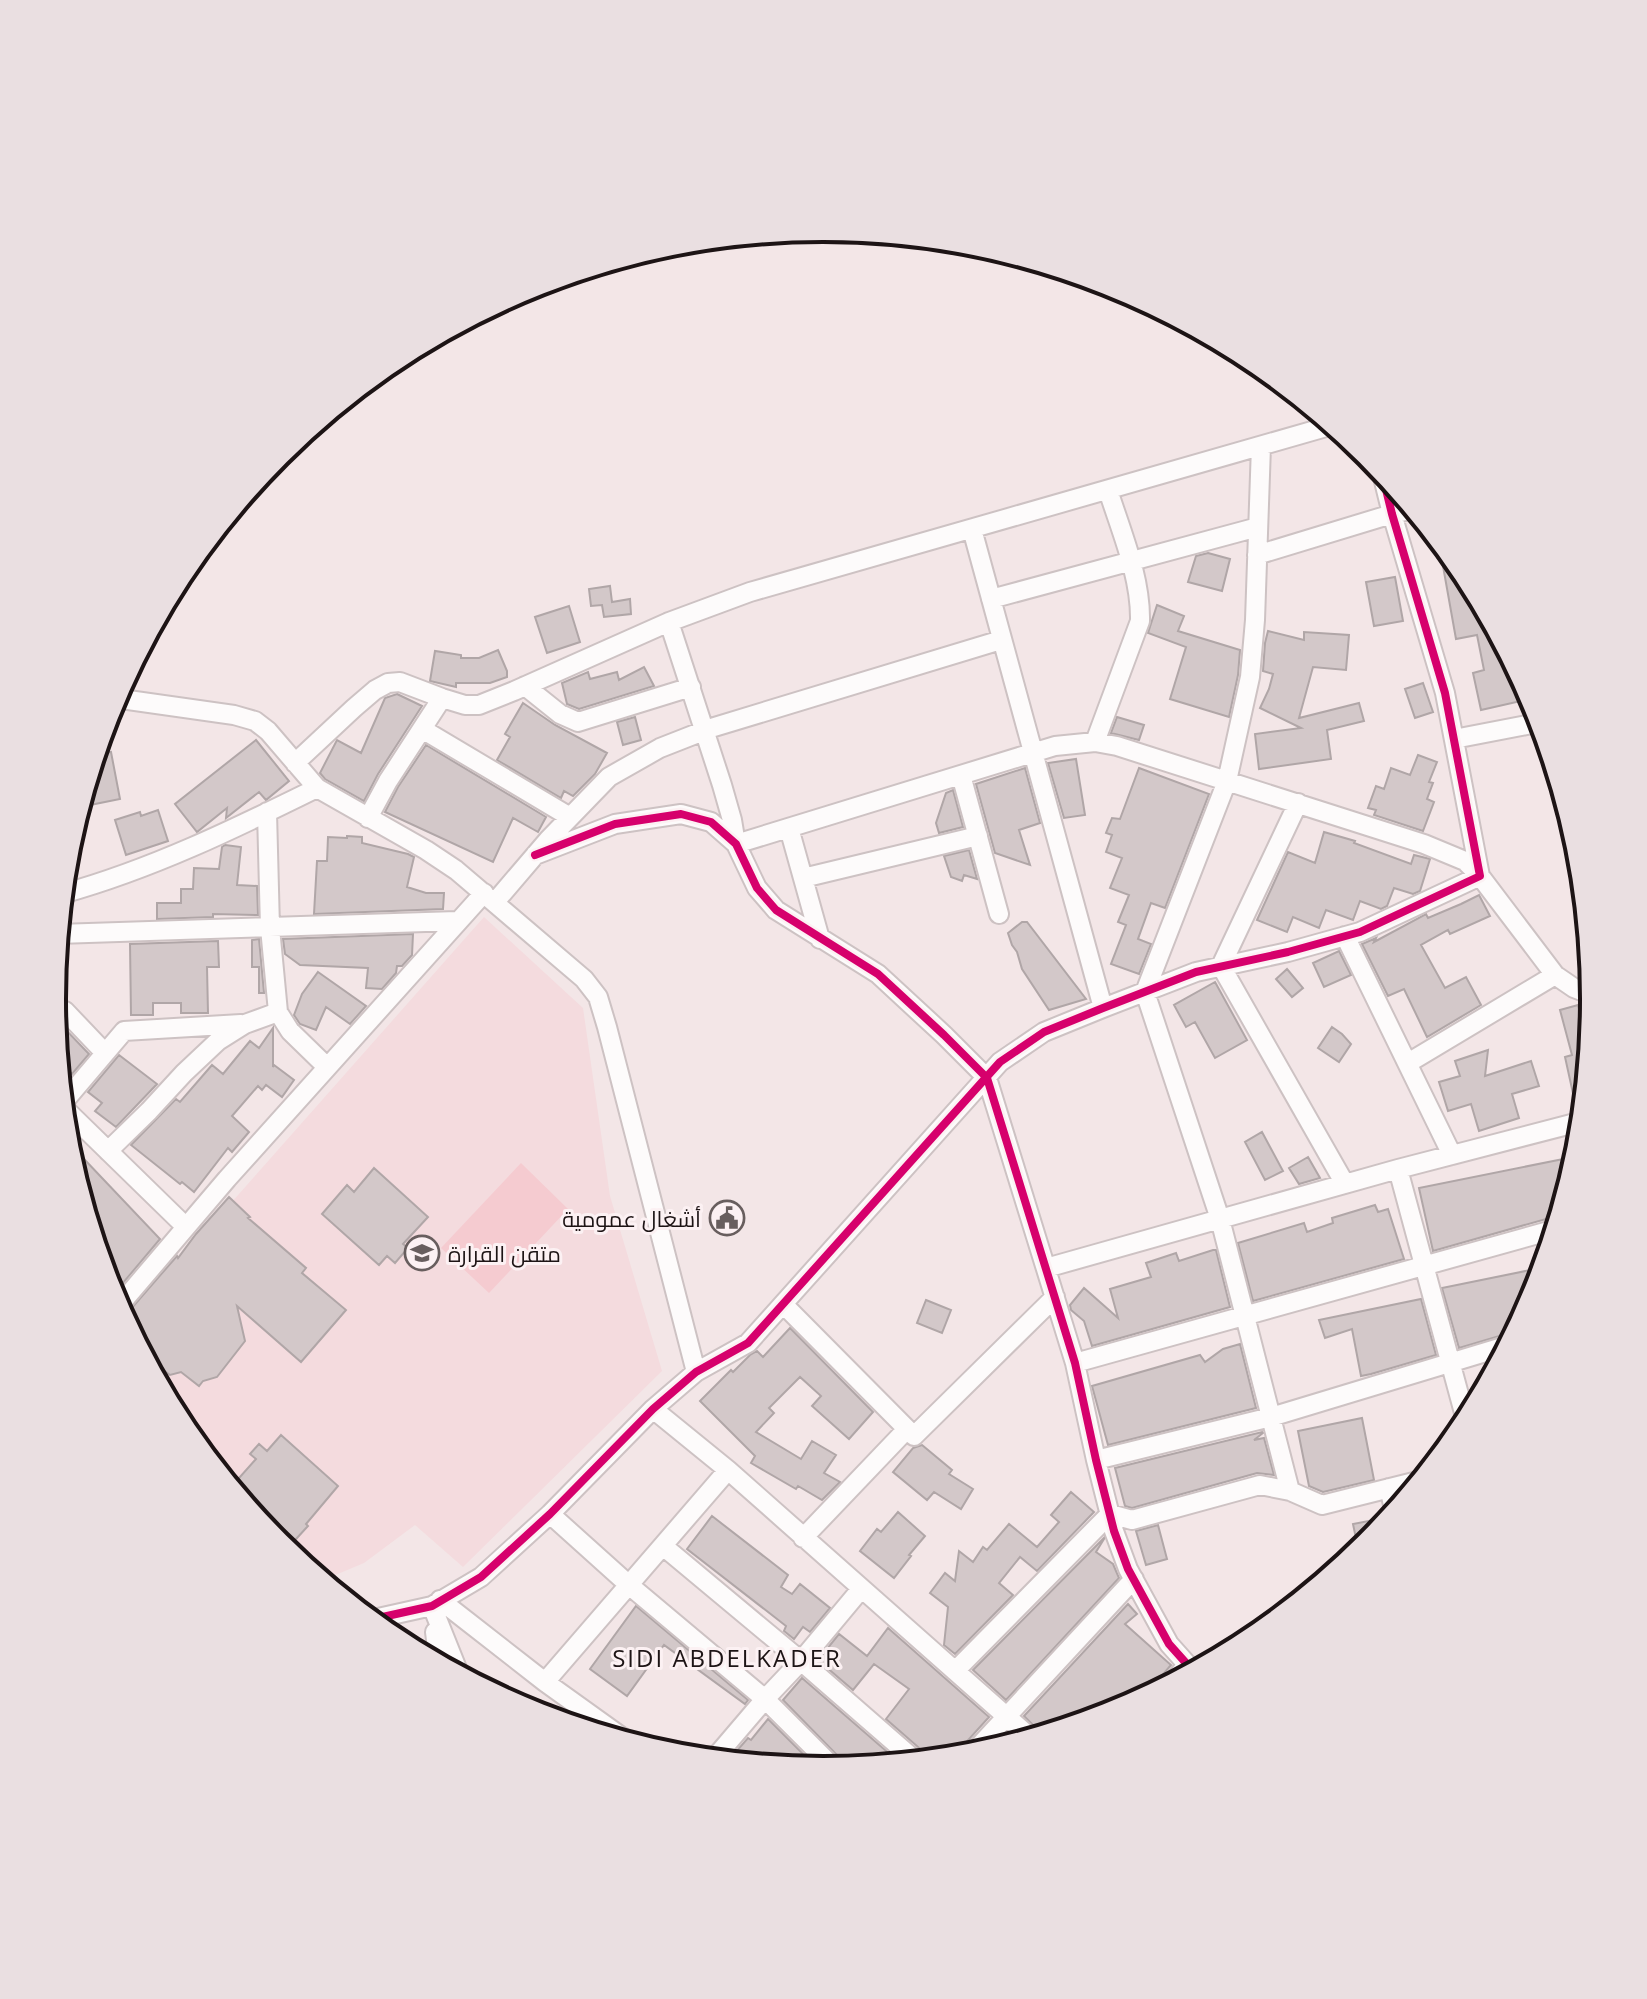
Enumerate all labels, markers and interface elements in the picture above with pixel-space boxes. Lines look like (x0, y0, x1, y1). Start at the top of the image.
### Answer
public building icon: أشغال عمومية (708, 1199, 746, 1237)
place label: أشغال عمومية (562, 1203, 701, 1233)
school or university icon: متقن القرارة (403, 1234, 441, 1272)
place label: متقن القرارة (448, 1238, 561, 1268)
district label: SIDI ABDELKADER (612, 1641, 842, 1674)

